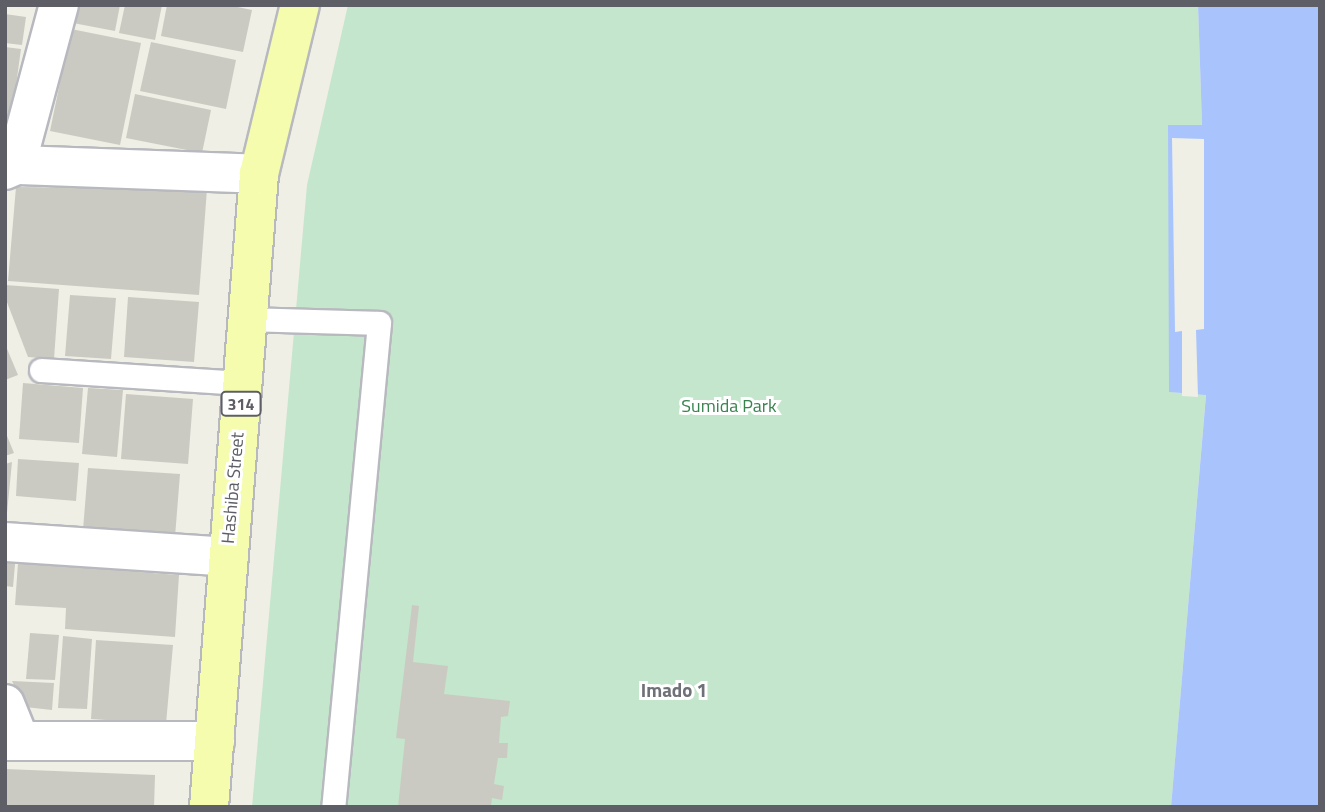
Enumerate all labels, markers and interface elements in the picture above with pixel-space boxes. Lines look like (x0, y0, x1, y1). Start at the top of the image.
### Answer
road number: 314 (220, 392, 262, 416)
park label: Sumida Park (681, 395, 777, 417)
street label: Hashiba Street (217, 431, 249, 545)
district label: Imado 1 (641, 679, 707, 701)

